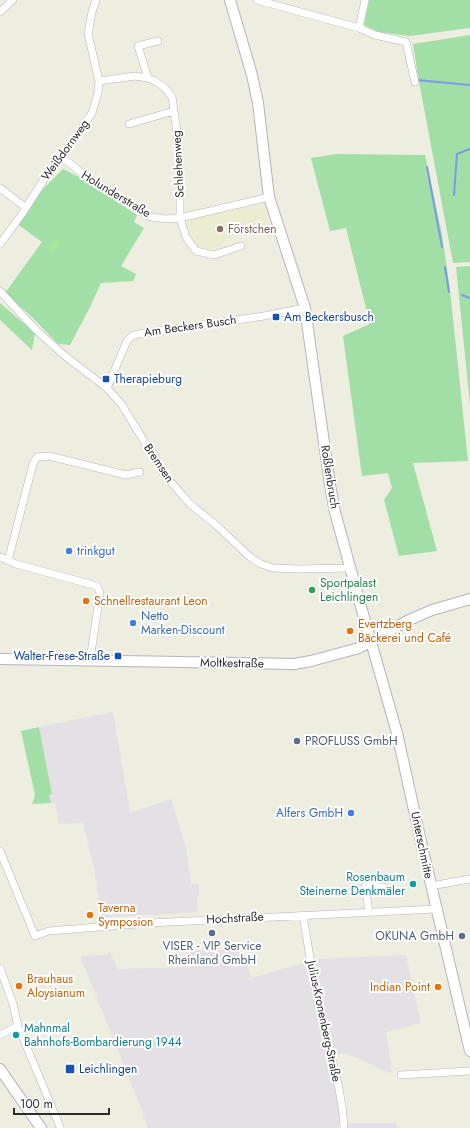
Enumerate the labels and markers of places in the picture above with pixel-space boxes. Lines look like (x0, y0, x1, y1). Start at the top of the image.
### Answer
place label: Förstchen (228, 220, 277, 238)
marker: Förstchen (215, 224, 225, 234)
place label: Am Beckersbusch (284, 308, 374, 326)
marker: Am Beckersbusch (271, 312, 281, 322)
place label: Therapieburg (114, 370, 182, 388)
marker: Therapieburg (101, 374, 111, 384)
place label: trinkgut (77, 542, 115, 560)
marker: trinkgut (64, 546, 74, 556)
place label: Sportpalast Leichlingen (320, 574, 378, 606)
marker: Sportpalast Leichlingen (307, 585, 317, 595)
place label: Schnellrestaurant Leon (94, 592, 208, 610)
marker: Schnellrestaurant Leon (81, 596, 91, 606)
place label: Netto Marken-Discount (141, 607, 225, 639)
place label: Evertzberg Bäckerei und Café (358, 615, 451, 647)
marker: Netto Marken-Discount (128, 618, 138, 628)
marker: Evertzberg Bäckerei und Café (345, 626, 355, 636)
place label: Walter-Frese-Straße (13, 647, 110, 665)
marker: Walter-Frese-Straße (113, 651, 123, 661)
place label: PROFLUSS GmbH (305, 732, 398, 750)
marker: PROFLUSS GmbH (292, 736, 302, 746)
place label: Alfers GmbH (276, 804, 343, 822)
marker: Alfers GmbH (346, 808, 356, 818)
place label: Rosenbaum Steinerne Denkmäler (299, 868, 406, 900)
marker: Rosenbaum Steinerne Denkmäler (408, 879, 418, 889)
place label: Taverna Symposion (98, 899, 153, 931)
marker: Taverna Symposion (85, 910, 95, 920)
place label: OKUNA GmbH (375, 927, 454, 945)
marker: VISER - VIP Service Rheinland GmbH (207, 928, 217, 938)
marker: OKUNA GmbH (457, 931, 467, 941)
place label: VISER - VIP Service Rheinland GmbH (162, 937, 262, 969)
place label: Brauhaus Aloysianum (27, 970, 85, 1002)
place label: Indian Point (370, 978, 430, 996)
marker: Brauhaus Aloysianum (14, 981, 24, 991)
marker: Indian Point (433, 982, 443, 992)
place label: Mahnmal Bahnhofs-Bombardierung 1944 (24, 1019, 182, 1051)
marker: Mahnmal Bahnhofs-Bombardierung 1944 (11, 1030, 21, 1040)
place label: Leichlingen (79, 1060, 137, 1078)
marker: Leichlingen (64, 1063, 76, 1075)

